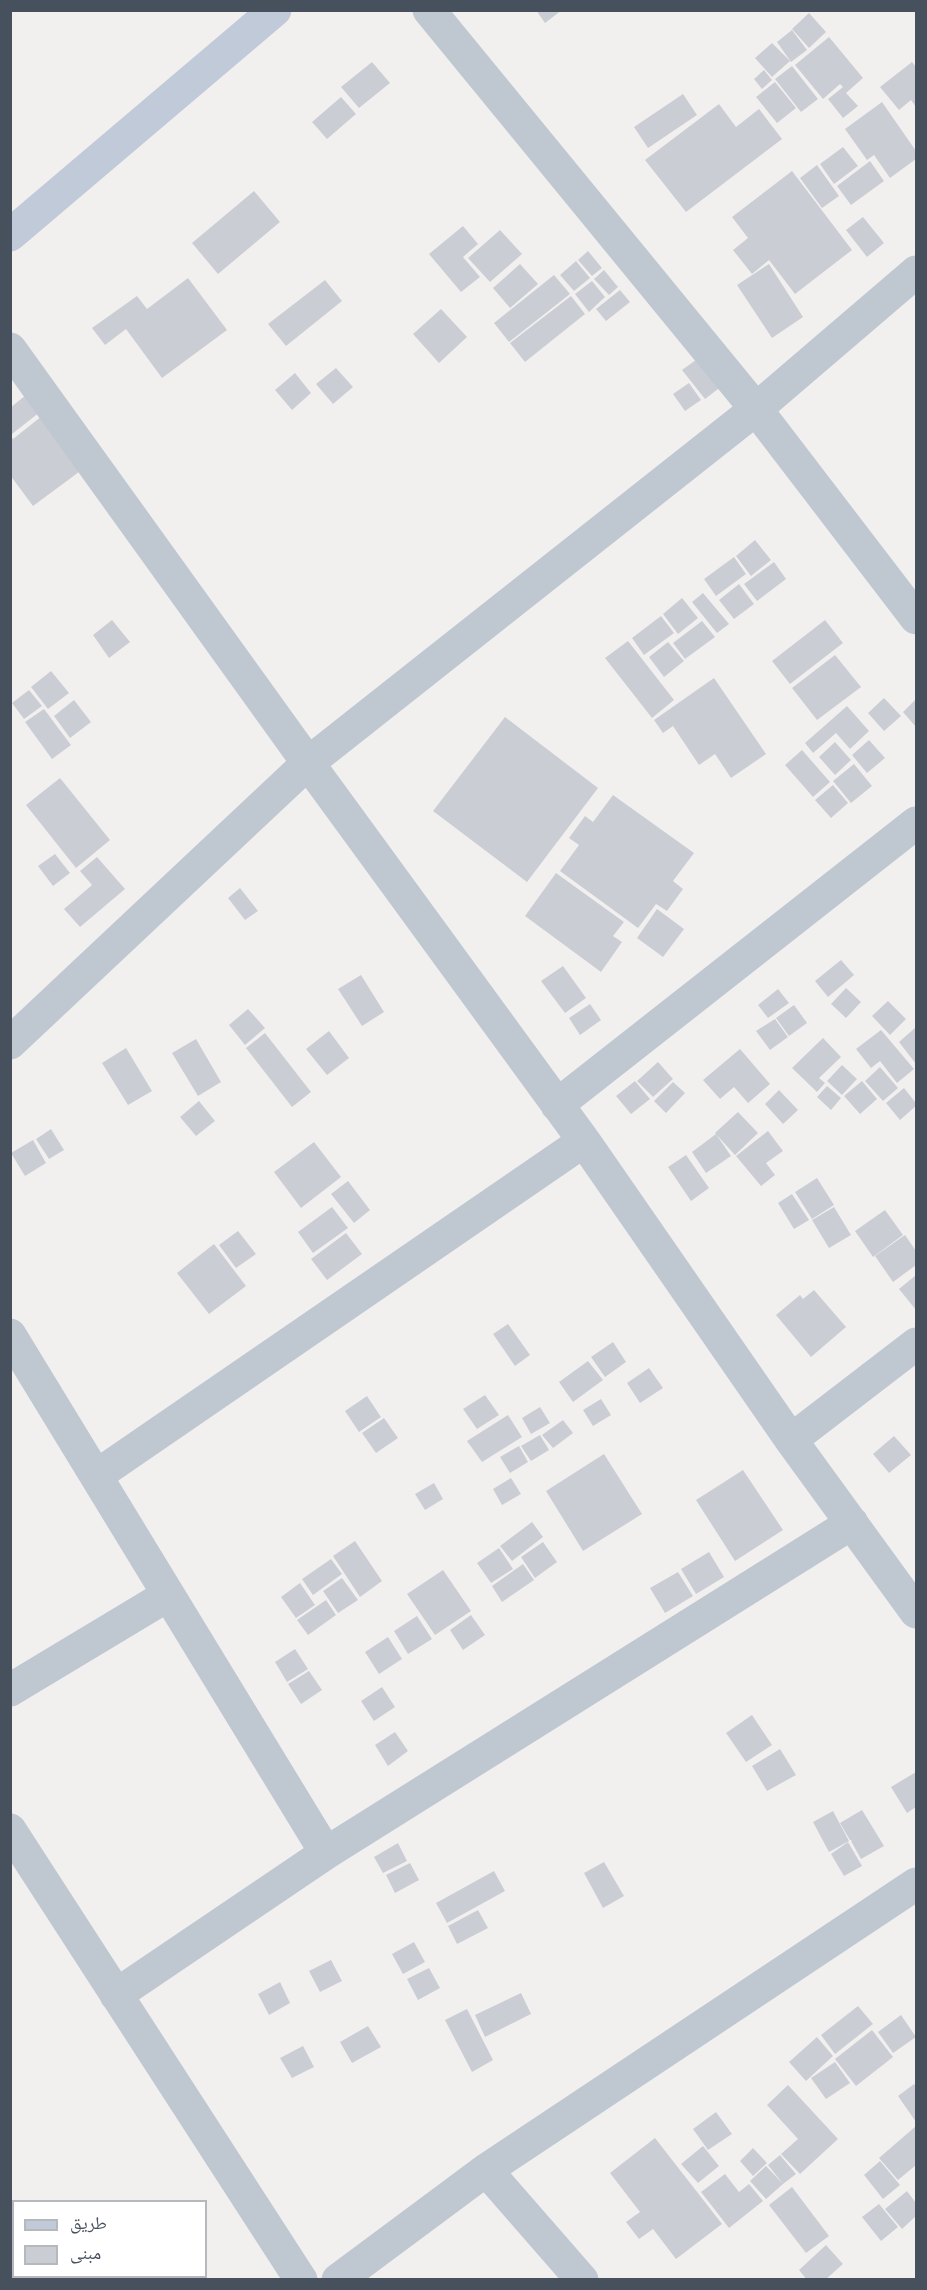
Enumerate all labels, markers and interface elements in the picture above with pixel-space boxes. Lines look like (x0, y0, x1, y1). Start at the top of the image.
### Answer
legend (12, 2200, 207, 2278)
text: طريق (70, 2211, 107, 2233)
text: مبنى (70, 2241, 101, 2263)

